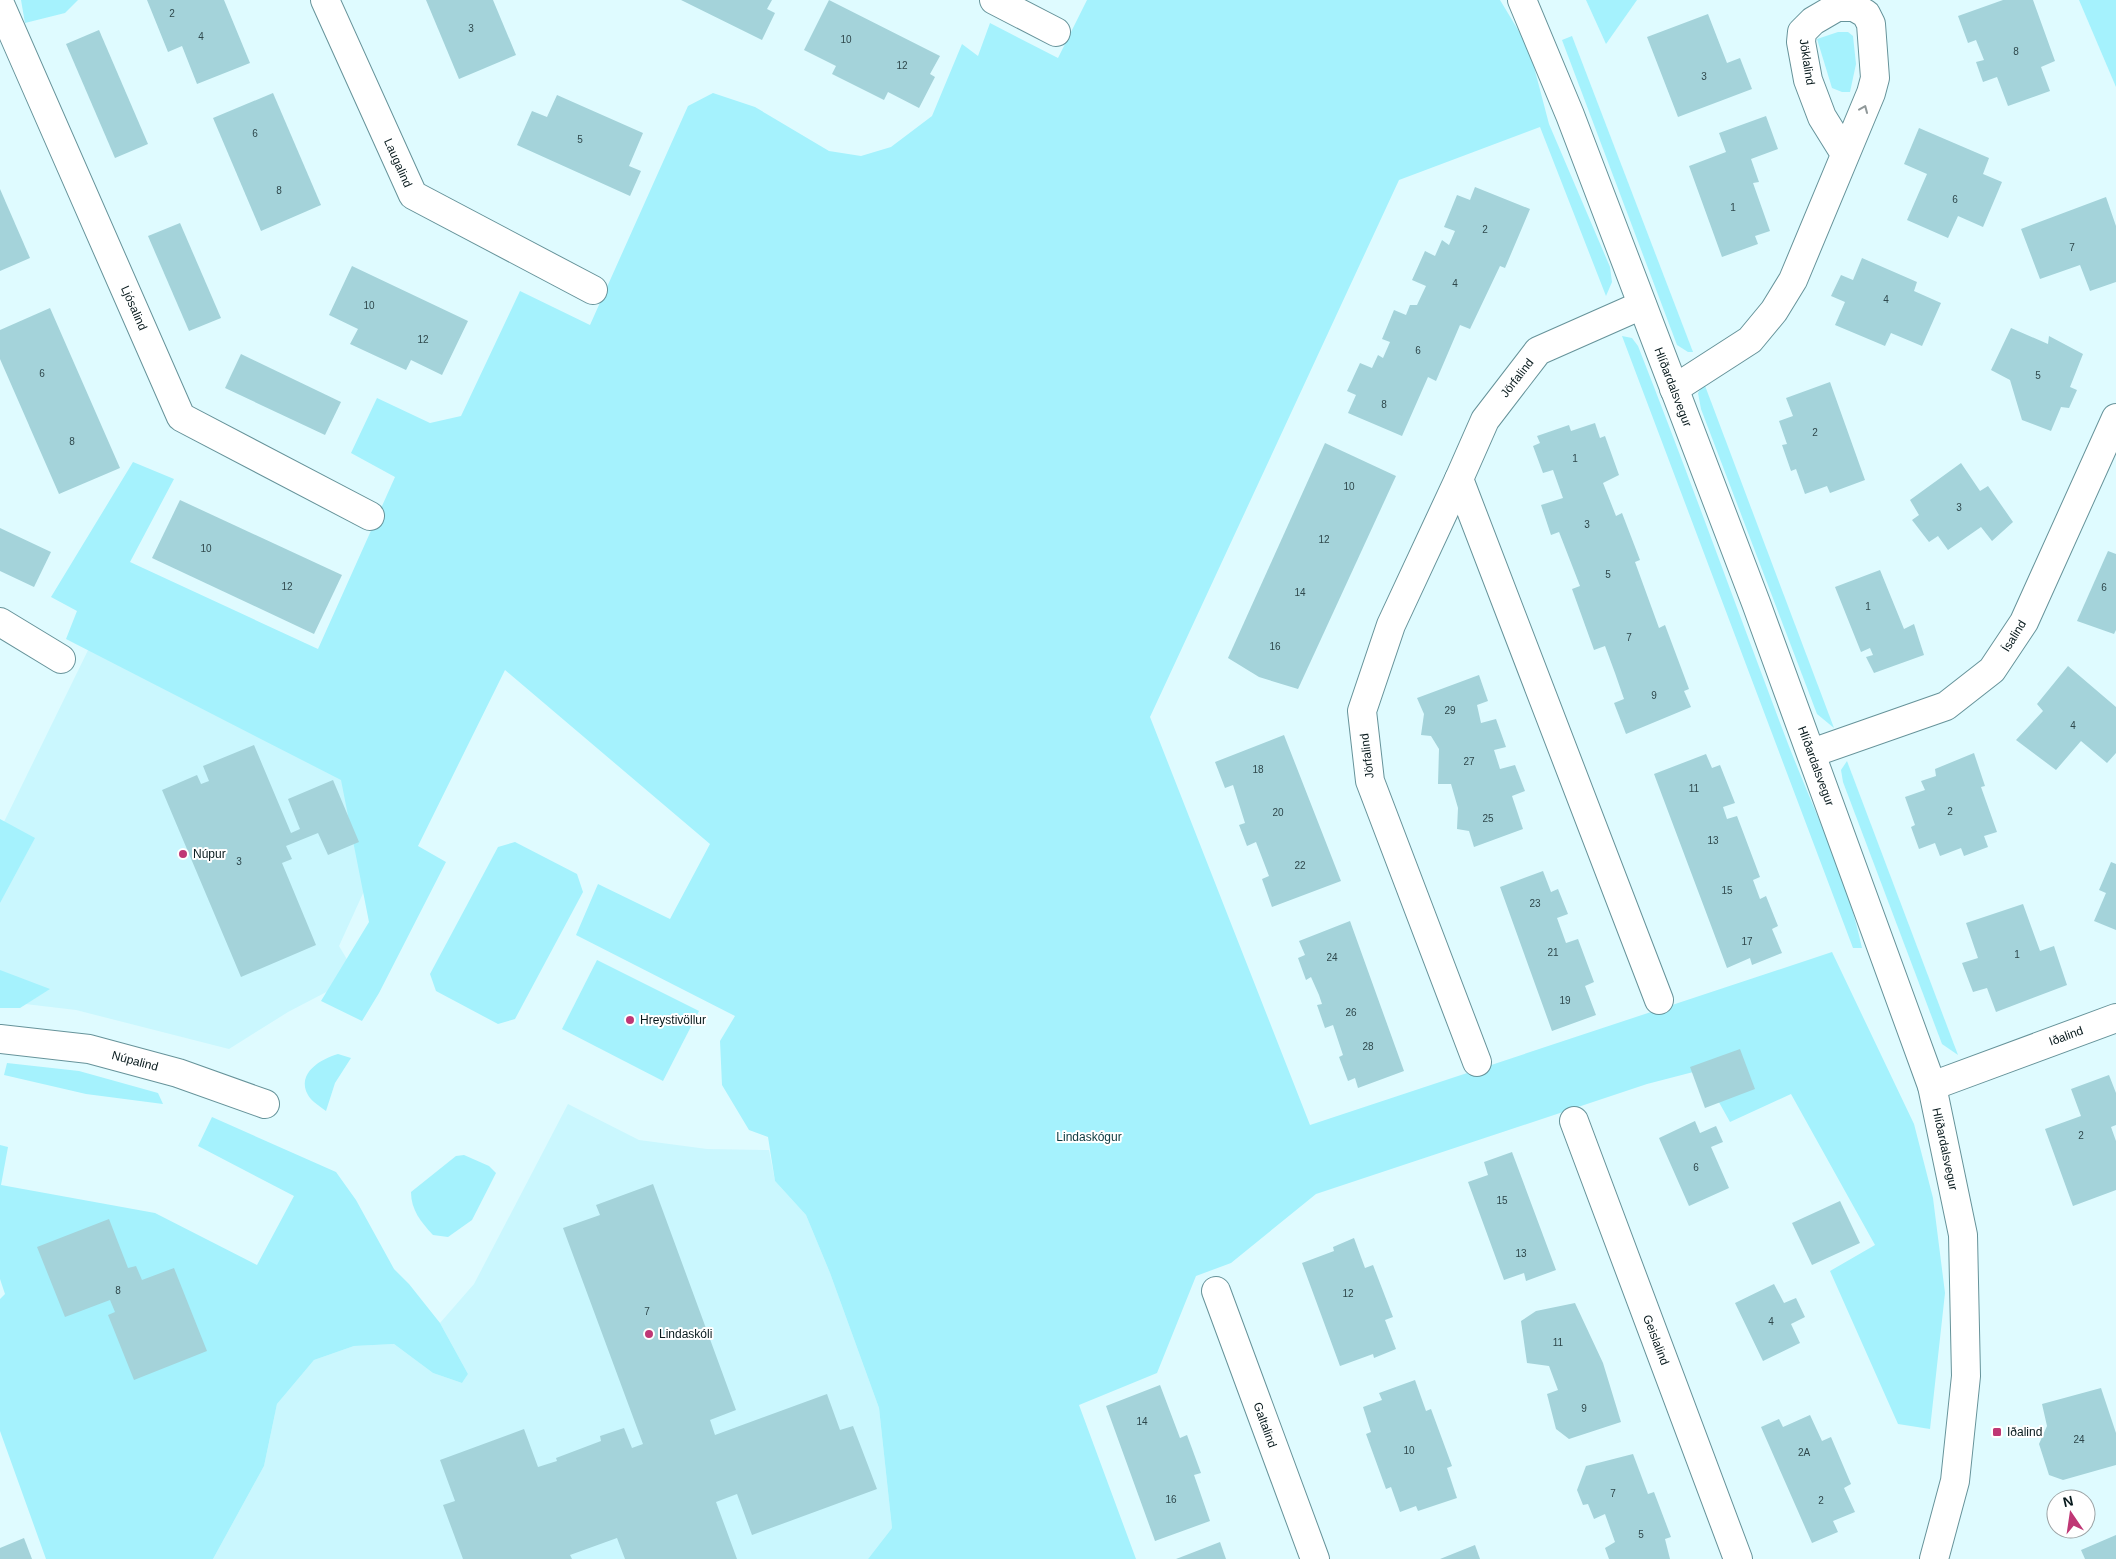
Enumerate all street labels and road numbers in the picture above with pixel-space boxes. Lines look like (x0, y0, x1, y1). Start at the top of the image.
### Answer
street label: Jöklalind (1796, 38, 1818, 86)
street label: Laugalind (381, 136, 415, 190)
street label: Ljósalind (118, 284, 150, 332)
street label: Hlíðardalsvegur (1651, 345, 1695, 429)
street label: Jörfalind (1498, 356, 1536, 400)
street label: Ísalind (1998, 617, 2029, 654)
street label: Hlíðardalsvegur (1795, 724, 1837, 808)
street label: Jörfalind (1357, 733, 1377, 779)
street label: Iðalind (2047, 1023, 2085, 1049)
street label: Núpalind (110, 1048, 160, 1074)
street label: Hlíðardalsvegur (1929, 1106, 1961, 1192)
street label: Geislalind (1640, 1313, 1672, 1367)
street label: Galtalind (1250, 1400, 1280, 1450)

